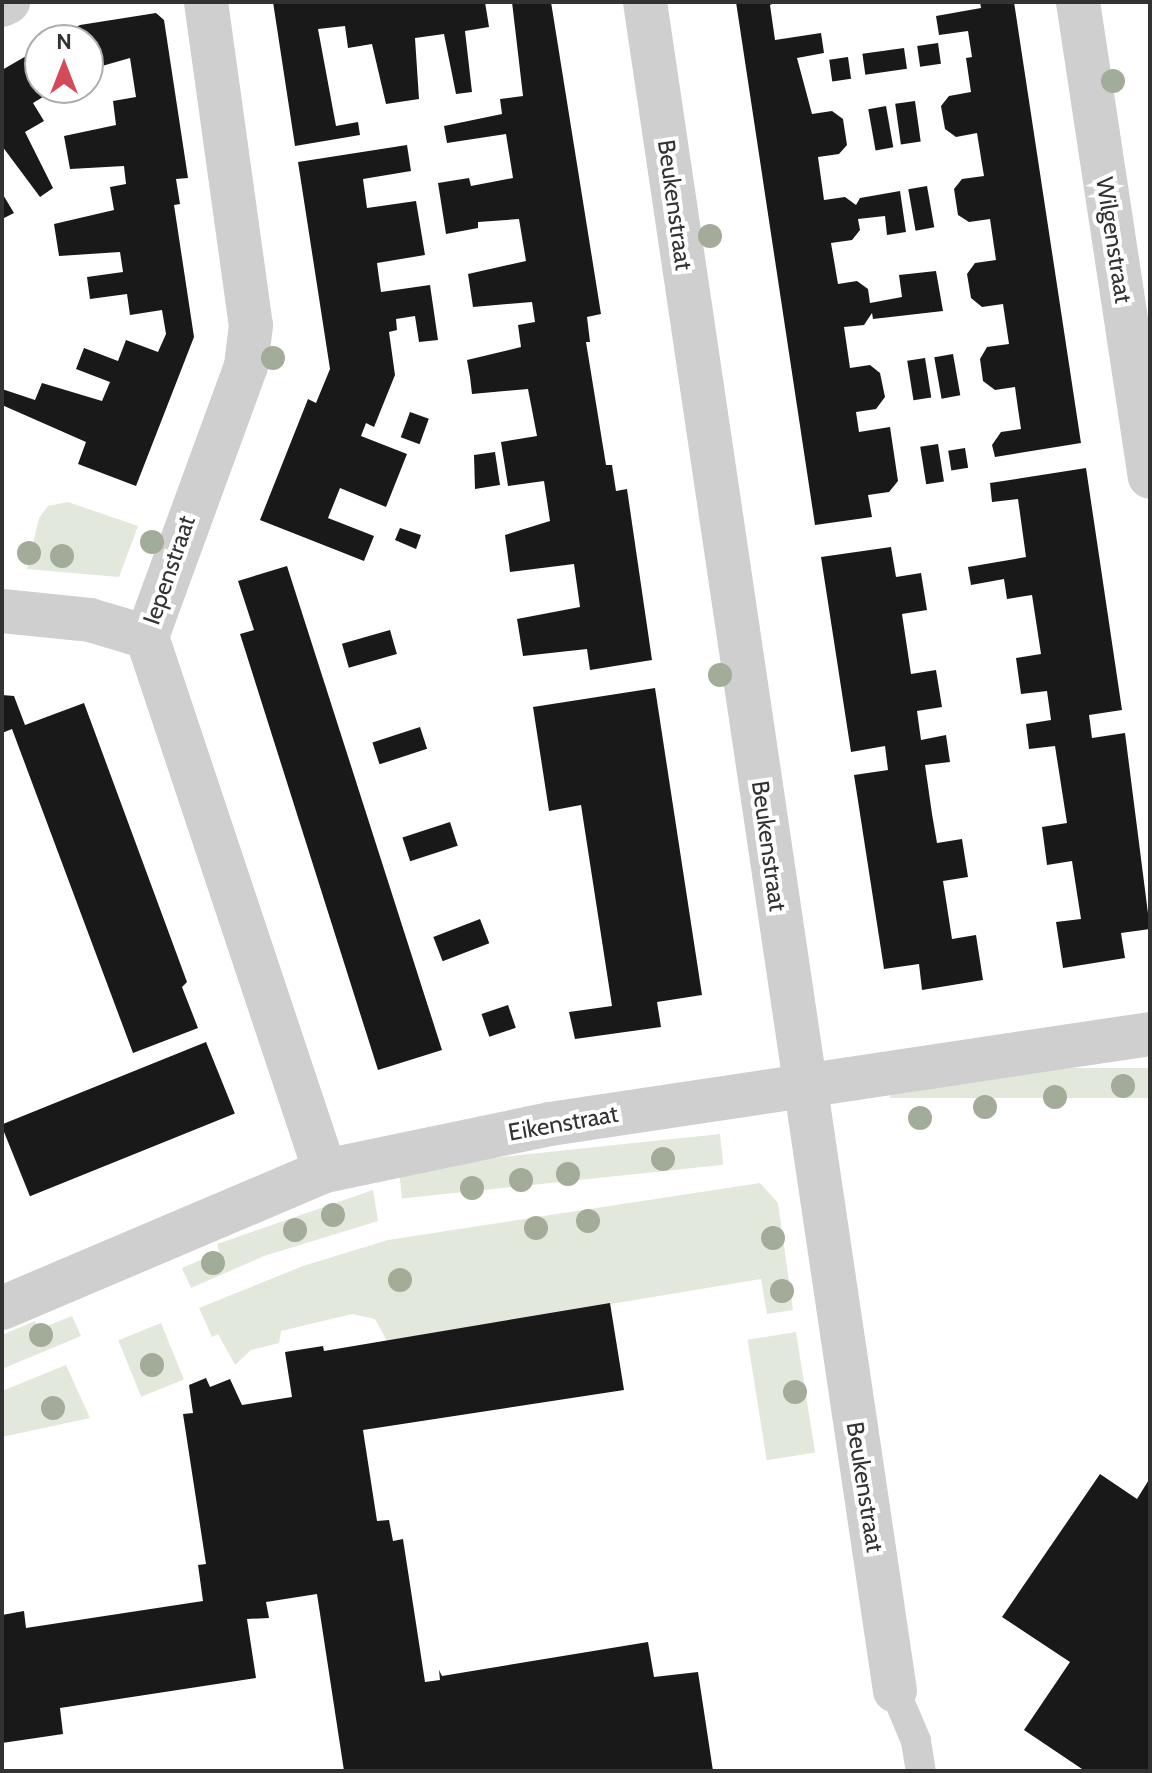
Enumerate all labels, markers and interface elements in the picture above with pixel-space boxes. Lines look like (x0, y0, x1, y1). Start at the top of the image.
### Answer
north arrow (24, 24, 104, 104)
text: N (56, 28, 72, 55)
street label: Beukenstraat (652, 138, 698, 272)
street label: Wilgenstraat (1090, 175, 1138, 305)
street label: Iepenstraat (137, 512, 201, 628)
street label: Beukenstraat (746, 779, 792, 913)
street label: Eikenstraat (506, 1099, 620, 1147)
street label: Beukenstraat (840, 1420, 890, 1554)

